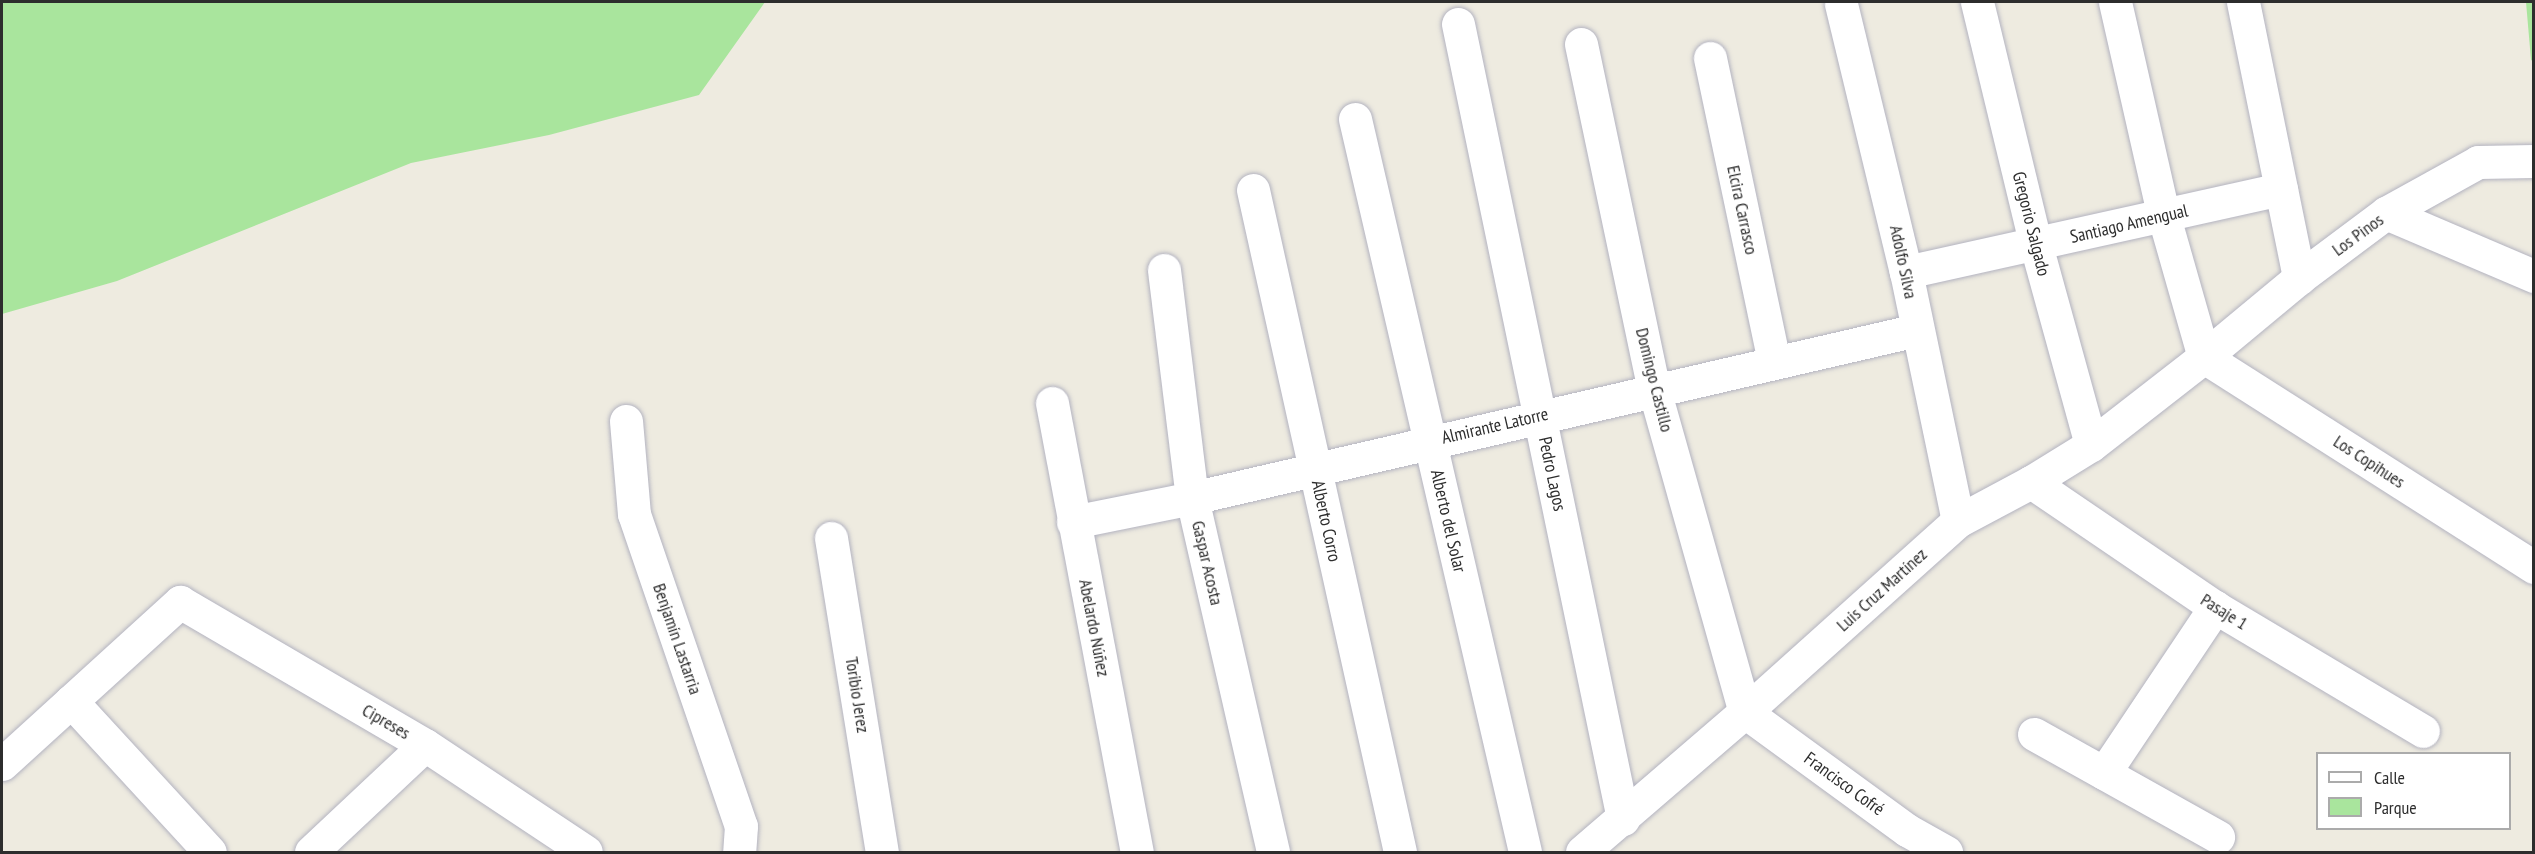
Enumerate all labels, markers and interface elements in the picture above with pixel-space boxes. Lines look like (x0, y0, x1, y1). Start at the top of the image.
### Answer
street label: Elcira Carrasco (1722, 164, 1762, 256)
street label: Gregorio Salgado (2008, 170, 2054, 278)
street label: Santiago Amengual (2068, 200, 2190, 248)
street label: Los Pinos (2328, 209, 2388, 261)
street label: Adolfo Silva (1885, 223, 1921, 301)
street label: Domingo Castillo (1631, 326, 1677, 434)
street label: Almirante Latorre (1440, 403, 1550, 449)
street label: Los Copihues (2329, 431, 2409, 493)
street label: Pedro Lagos (1534, 435, 1570, 513)
street label: Alberto del Solar (1426, 468, 1470, 574)
street label: Alberto Corro (1307, 478, 1345, 564)
street label: Gaspar Acosta (1187, 519, 1227, 607)
street label: Luis Cruz Martínez (1832, 544, 1932, 636)
street label: Abelardo Núñez (1074, 578, 1114, 678)
street label: Benjamín Lastarria (648, 581, 706, 697)
street label: Pasaje 1 (2197, 589, 2251, 635)
street label: Toribio Jerez (840, 655, 874, 735)
street label: Cipreses (358, 700, 414, 744)
street label: Francisco Cofré (1800, 748, 1888, 820)
legend (2316, 752, 2511, 830)
text: Calle (2374, 766, 2405, 789)
text: Parque (2374, 796, 2417, 819)

